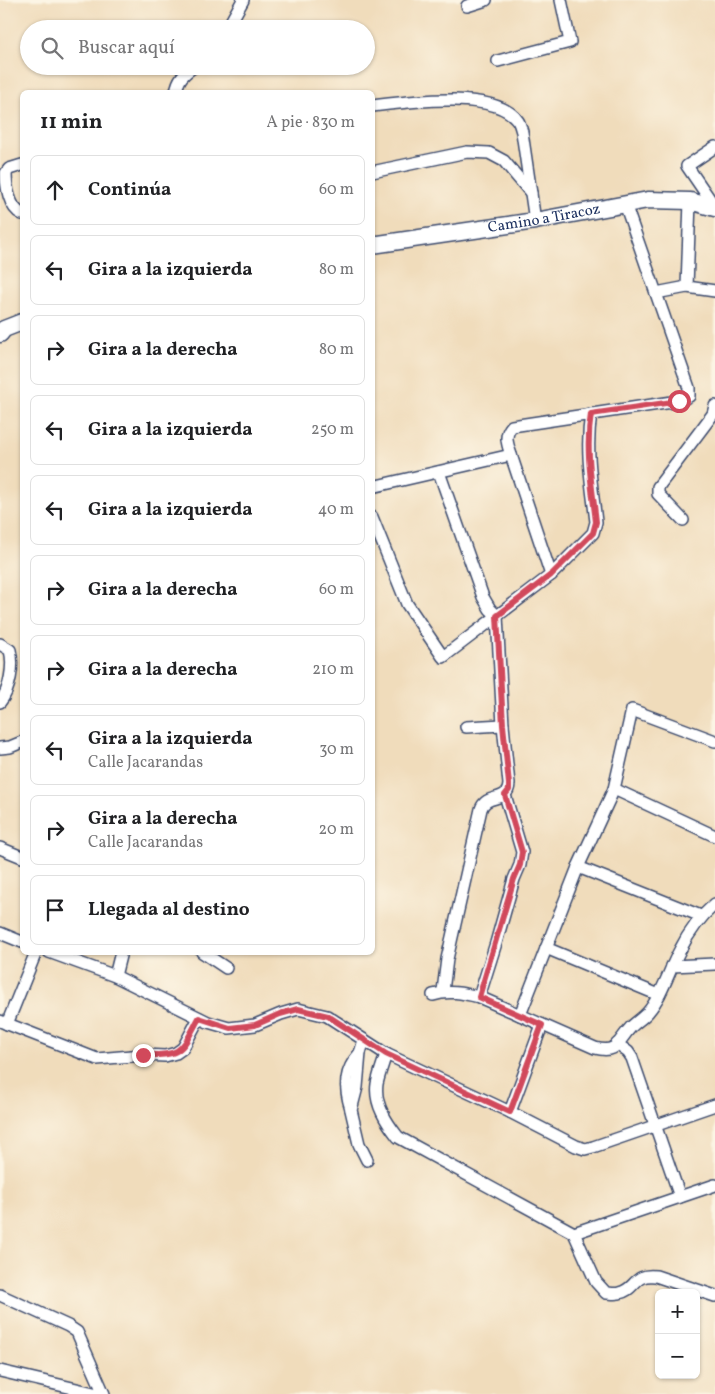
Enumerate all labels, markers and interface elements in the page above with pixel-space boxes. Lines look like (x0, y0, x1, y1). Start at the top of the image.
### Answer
search box (20, 20, 375, 75)
icon: search (38, 34, 66, 62)
text: Buscar aquí (78, 35, 175, 61)
text: 11 min (40, 108, 103, 137)
text: A pie · 830 m (266, 112, 355, 134)
icon: ahead (41, 176, 69, 204)
text: Continúa (88, 177, 171, 203)
text: 60 m (319, 179, 354, 201)
street label: Camino a Tiracoz (486, 199, 602, 238)
icon: left (41, 256, 69, 284)
text: Gira a la izquierda (88, 257, 253, 283)
text: 80 m (319, 259, 354, 281)
icon: right (41, 336, 69, 364)
text: Gira a la derecha (88, 337, 238, 363)
text: 80 m (319, 339, 354, 361)
route start (668, 390, 691, 413)
icon: left (41, 416, 69, 444)
text: Gira a la izquierda (88, 417, 253, 443)
text: 250 m (311, 419, 354, 441)
icon: left (41, 496, 69, 524)
text: Gira a la izquierda (88, 497, 253, 523)
text: 40 m (318, 499, 354, 521)
icon: right (41, 576, 69, 604)
text: Gira a la derecha (88, 577, 238, 603)
text: 60 m (319, 579, 354, 601)
icon: right (41, 656, 69, 684)
text: Gira a la derecha (88, 657, 238, 683)
text: 210 m (312, 659, 354, 681)
text: Gira a la izquierda (88, 726, 253, 752)
icon: left (41, 736, 69, 764)
text: 30 m (319, 739, 354, 761)
text: Calle Jacarandas (88, 752, 203, 774)
text: Gira a la derecha (88, 806, 238, 832)
icon: right (41, 816, 69, 844)
text: 20 m (319, 819, 354, 841)
text: Calle Jacarandas (88, 832, 203, 854)
icon: arrive (41, 896, 69, 924)
text: Llegada al destino (88, 897, 250, 923)
route end (132, 1044, 155, 1067)
map controls (655, 1289, 700, 1379)
button: + (655, 1289, 700, 1334)
button: − (655, 1334, 700, 1379)

